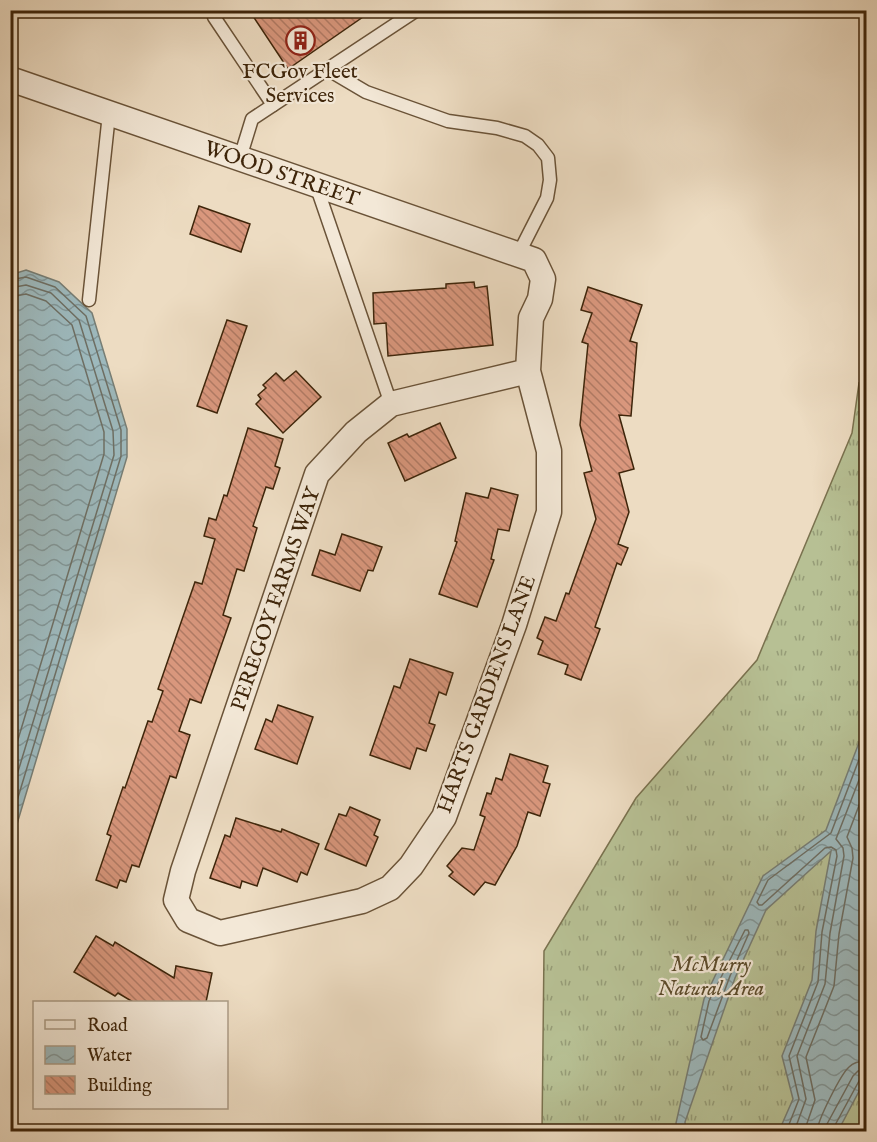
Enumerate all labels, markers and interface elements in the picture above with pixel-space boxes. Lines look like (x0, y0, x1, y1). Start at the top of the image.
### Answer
building icon: FCGov Fleet Services (284, 24, 316, 56)
place label: FCGov Fleet Services (242, 59, 358, 110)
street label: WOOD STREET (200, 135, 363, 214)
street label: PEREGOY FARMS WAY (225, 483, 328, 715)
street label: HARTS GARDENS LANE (432, 572, 543, 817)
park label: McMurry Natural Area (658, 952, 764, 1003)
legend (33, 1001, 228, 1109)
text: Road (87, 1015, 128, 1038)
text: Water (87, 1045, 132, 1068)
text: Building (87, 1075, 152, 1098)

